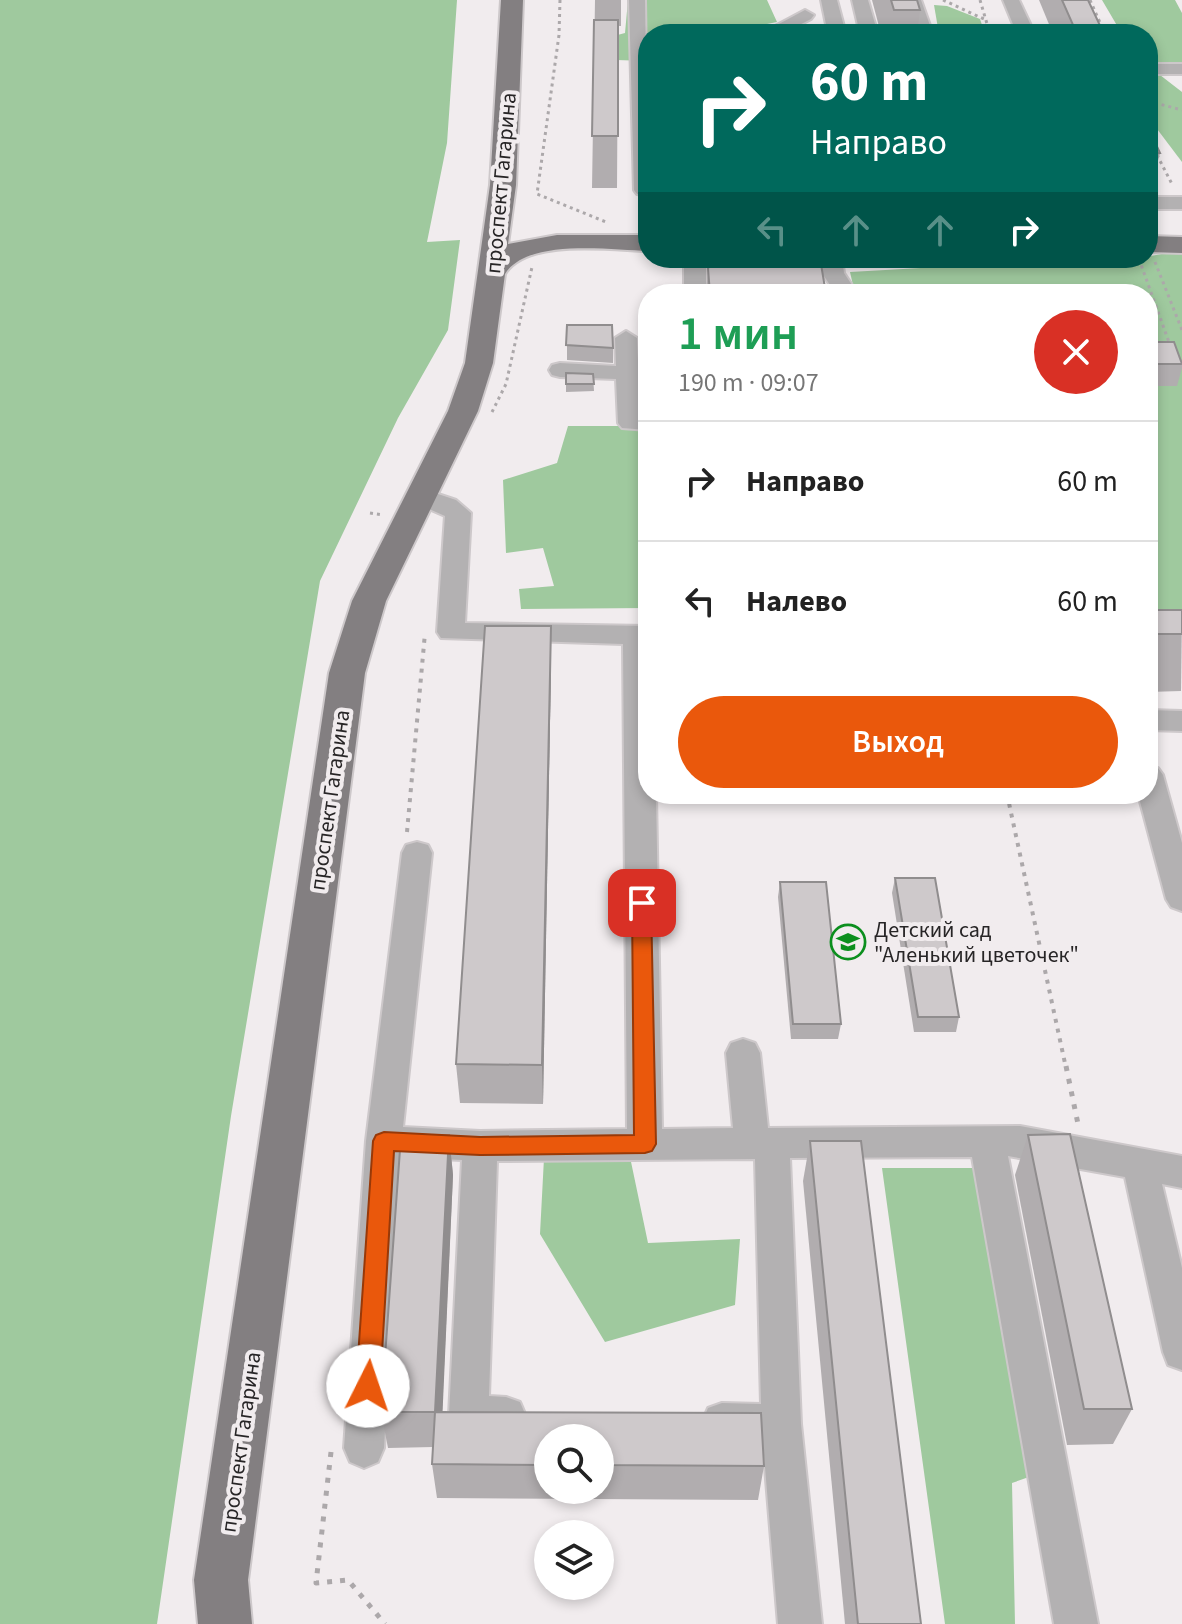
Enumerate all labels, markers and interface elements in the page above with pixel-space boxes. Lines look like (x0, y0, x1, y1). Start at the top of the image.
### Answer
text: 60 m (810, 43, 928, 122)
icon: right (678, 56, 782, 160)
street label: проспект Гагарина (477, 91, 525, 275)
text: Направо (810, 117, 947, 168)
icon: left (750, 208, 794, 252)
icon: ahead (834, 208, 878, 252)
icon: ahead (918, 208, 962, 252)
icon: right (1002, 208, 1046, 252)
text: 1 мин (678, 300, 798, 368)
button: close (1034, 310, 1118, 394)
text: 190 m · 09:07 (678, 364, 819, 401)
icon: right (678, 459, 722, 503)
text: Направо (746, 460, 864, 503)
text: 60 m (1057, 460, 1118, 503)
icon: left (678, 579, 722, 623)
text: Налево (746, 580, 847, 623)
text: 60 m (1057, 580, 1118, 623)
button: Выход (678, 696, 1118, 788)
street label: проспект Гагарина (301, 708, 358, 892)
pin (608, 869, 676, 937)
icon: arrive (620, 881, 664, 925)
place label: Детский сад "Аленький цветочек" (874, 914, 1079, 971)
school or university icon: Детский сад "Аленький цветочек" (829, 923, 867, 961)
position arrow (326, 1344, 410, 1428)
street label: проспект Гагарина (212, 1350, 269, 1534)
map controls (534, 1424, 614, 1600)
button: search (534, 1424, 614, 1504)
button: layers (534, 1520, 614, 1600)

